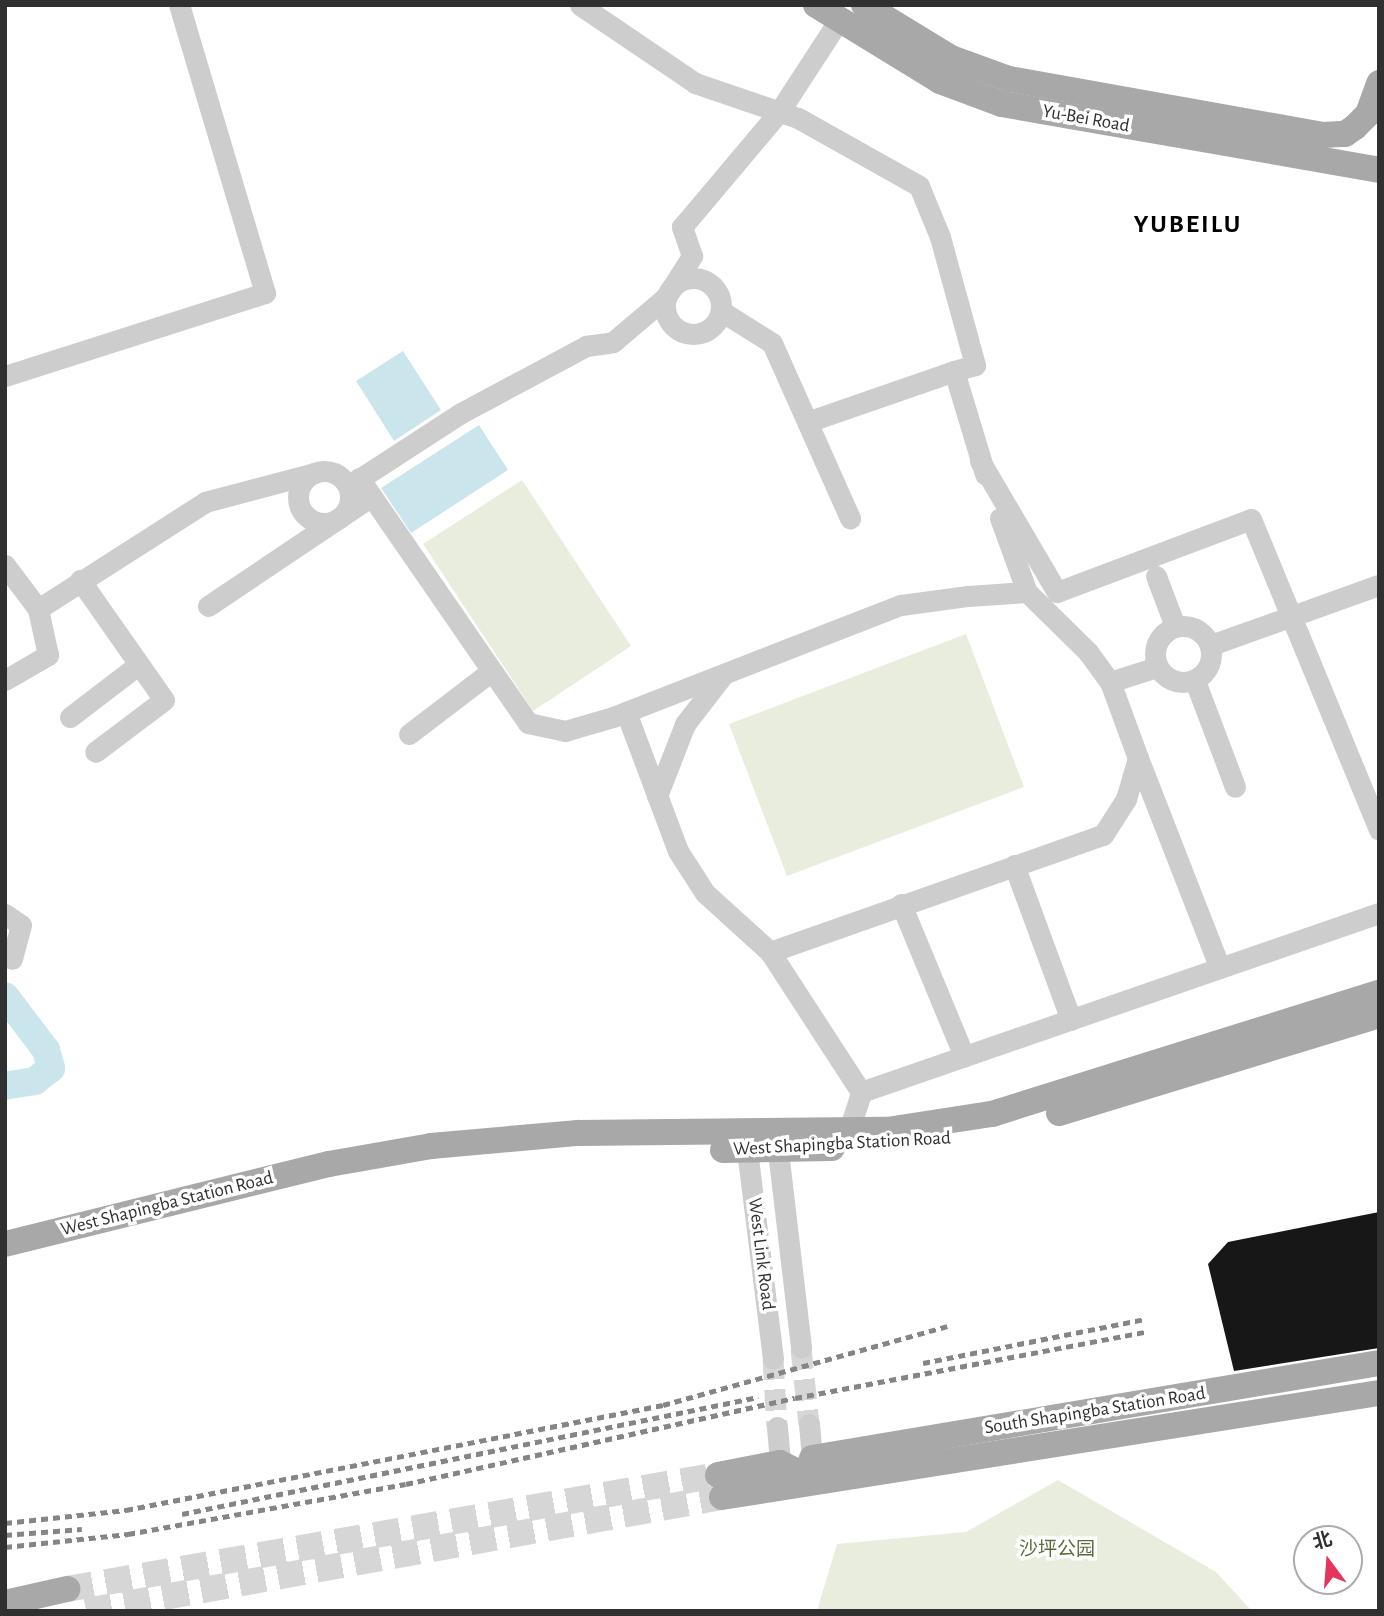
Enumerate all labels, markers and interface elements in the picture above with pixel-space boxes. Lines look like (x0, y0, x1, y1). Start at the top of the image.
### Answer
street label: Yu-Bei Road (1041, 100, 1131, 138)
district label: YUBEILU (1135, 209, 1241, 241)
street label: West Shapingba Station Road (733, 1127, 951, 1161)
street label: West Shapingba Station Road (59, 1167, 275, 1241)
street label: West Link Road (743, 1197, 779, 1311)
street label: South Shapingba Station Road (983, 1382, 1207, 1440)
north arrow (1293, 1525, 1363, 1595)
text: 北 (1311, 1530, 1334, 1553)
park label: 沙坪公园 (1019, 1539, 1095, 1561)

